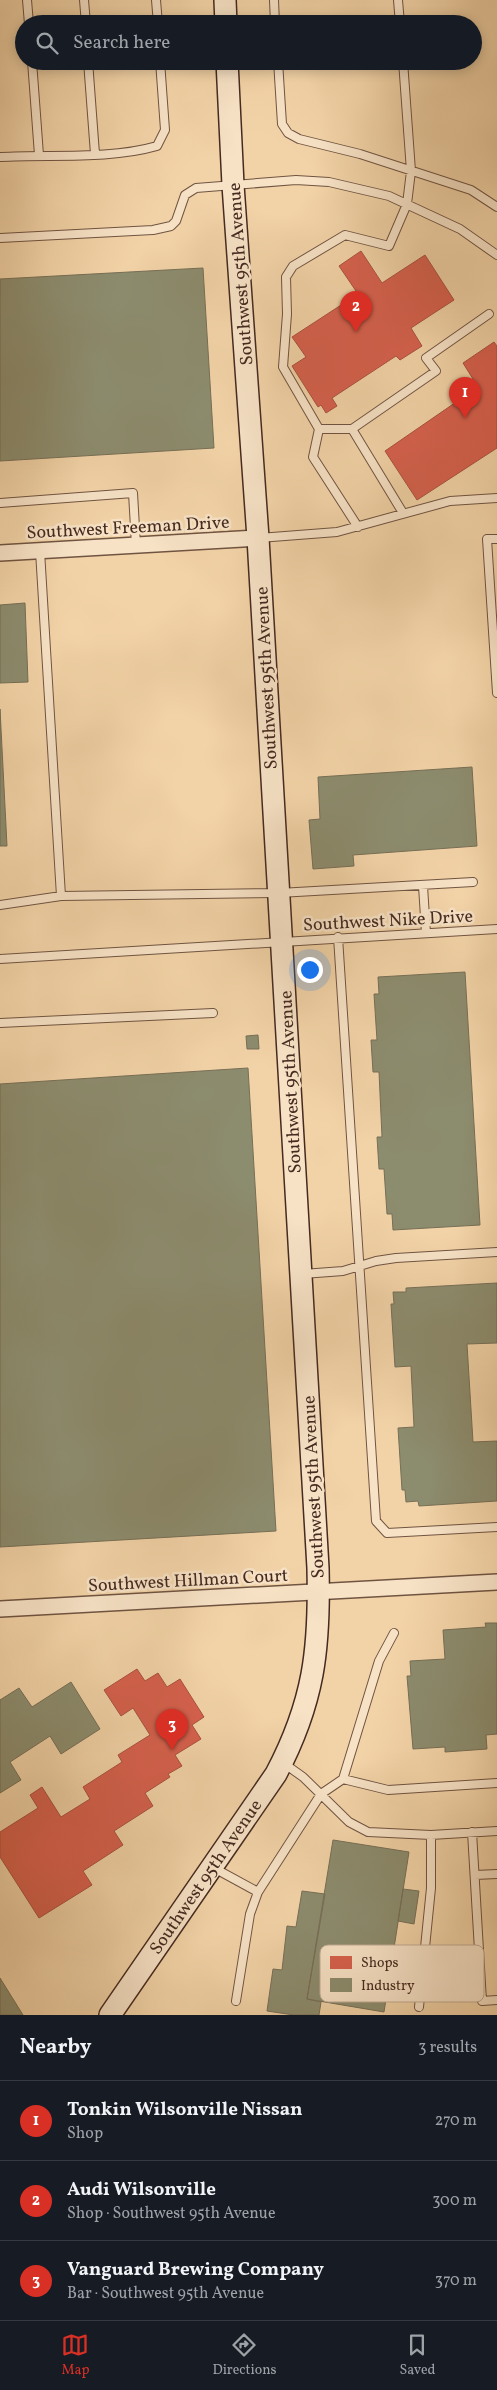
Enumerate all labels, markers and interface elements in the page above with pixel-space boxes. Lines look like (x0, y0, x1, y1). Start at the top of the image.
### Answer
search box (15, 15, 482, 70)
icon: search (33, 29, 61, 57)
text: Search here (73, 30, 170, 56)
street label: Southwest 95th Avenue (223, 182, 260, 366)
pin: 2 (340, 291, 372, 332)
pin: 1 (449, 377, 481, 418)
street label: Southwest Freeman Drive (26, 511, 230, 546)
street label: Southwest 95th Avenue (250, 586, 285, 770)
street label: Southwest Nike Drive (302, 905, 474, 938)
your location (297, 957, 323, 983)
street label: Southwest 95th Avenue (274, 990, 309, 1174)
street label: Southwest 95th Avenue (297, 1395, 332, 1579)
street label: Southwest Hillman Court (87, 1564, 289, 1599)
pin: 3 (156, 1709, 188, 1750)
street label: Southwest 95th Avenue (144, 1795, 269, 1960)
legend (320, 1945, 484, 2002)
text: Shops (361, 1954, 399, 1973)
text: Industry (361, 1977, 415, 1996)
text: Nearby (20, 2033, 91, 2062)
text: 3 results (418, 2037, 477, 2059)
text: Tonkin Wilsonville Nissan (67, 2097, 303, 2123)
text: 1 (33, 2110, 39, 2132)
text: 270 m (435, 2110, 477, 2132)
text: Shop (67, 2123, 103, 2145)
text: Audi Wilsonville (67, 2177, 216, 2203)
text: 2 (32, 2190, 40, 2212)
text: 300 m (432, 2190, 477, 2212)
text: Shop · Southwest 95th Avenue (67, 2203, 275, 2225)
text: Vanguard Brewing Company (67, 2257, 324, 2283)
text: 3 (32, 2270, 40, 2292)
text: 370 m (435, 2270, 477, 2292)
text: Bar · Southwest 95th Avenue (67, 2283, 264, 2305)
tab: Map (61, 2331, 89, 2380)
tab: Directions (212, 2331, 277, 2380)
tab: Saved (399, 2331, 436, 2380)

